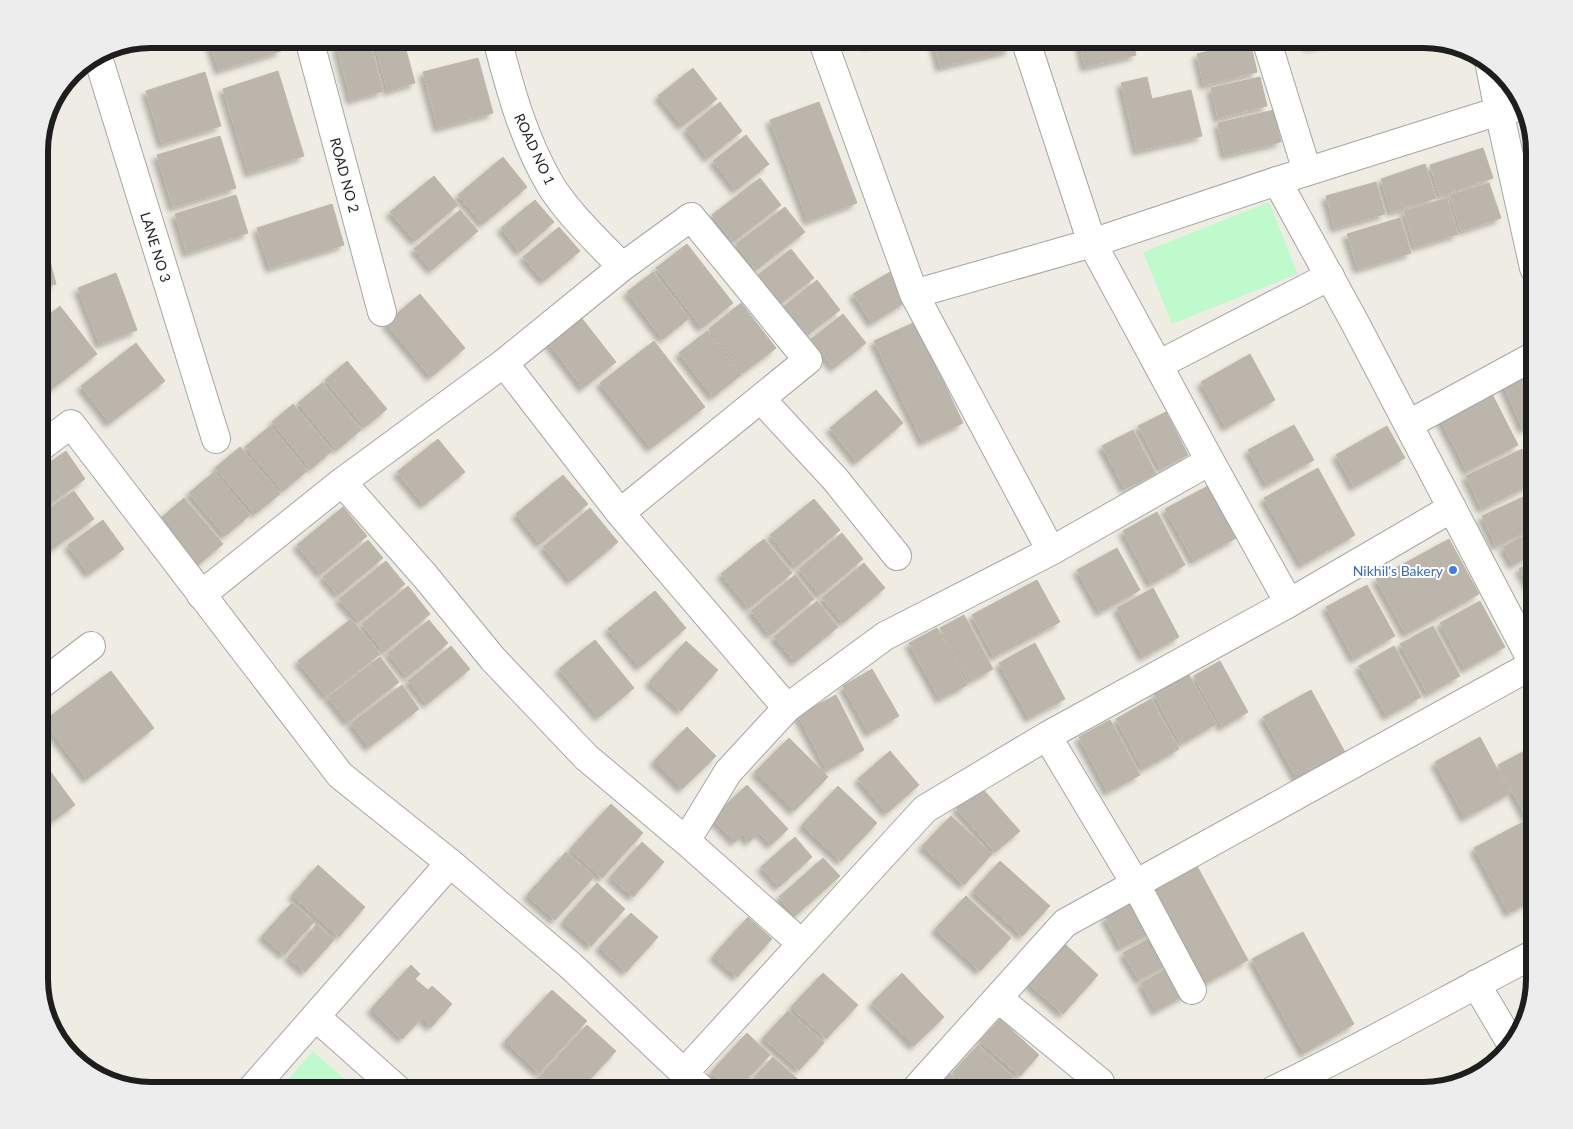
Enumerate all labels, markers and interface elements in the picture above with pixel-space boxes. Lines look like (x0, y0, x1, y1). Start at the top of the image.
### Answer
street label: ROAD NO 1 (511, 111, 559, 187)
street label: ROAD NO 2 (327, 136, 363, 214)
street label: LANE NO 3 (137, 210, 175, 284)
place label: Nikhil's Bakery (1353, 562, 1444, 579)
marker: Nikhil's Bakery (1447, 564, 1459, 576)

